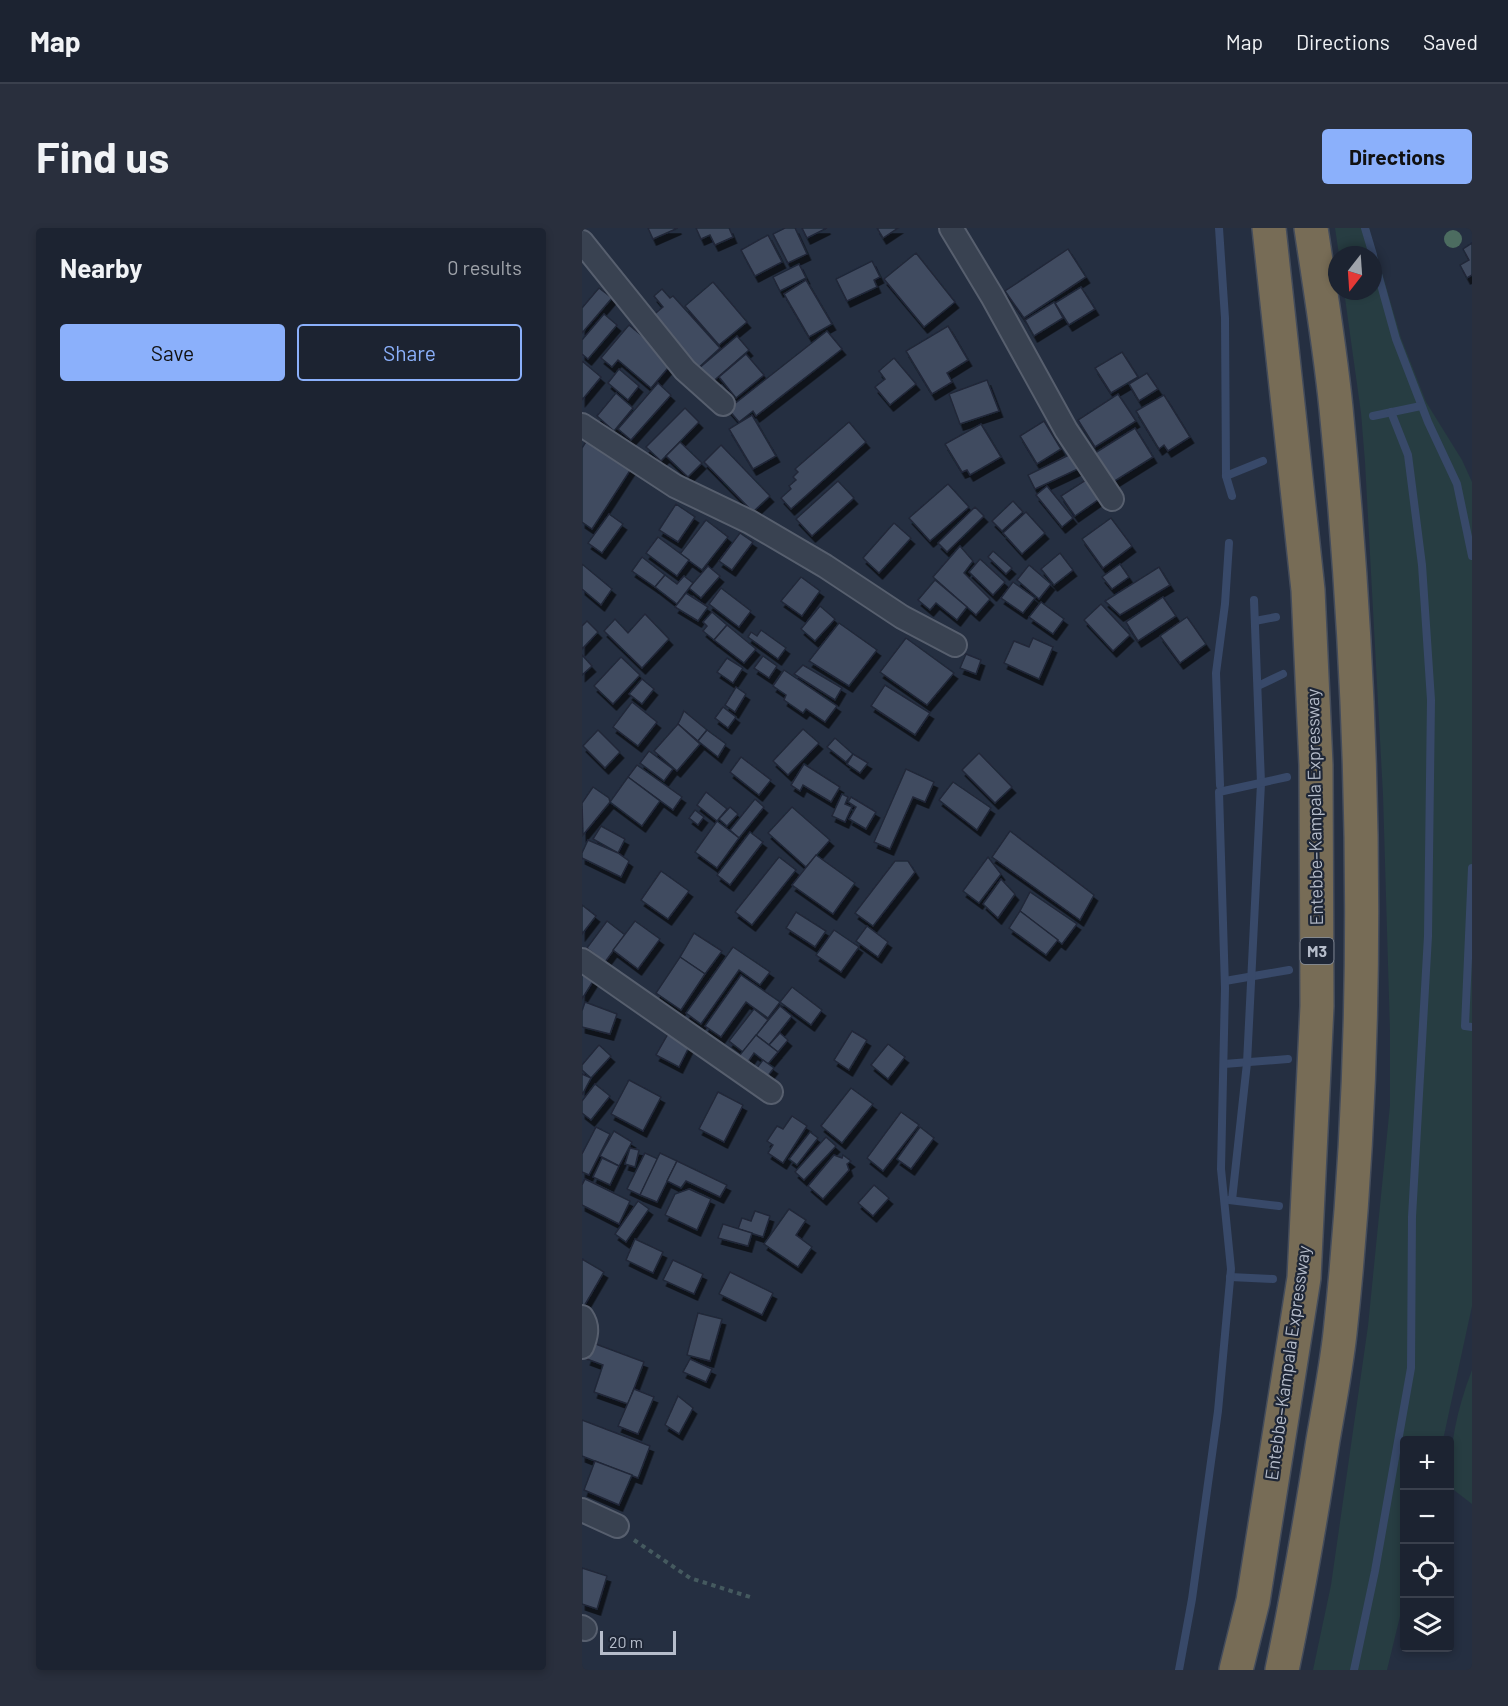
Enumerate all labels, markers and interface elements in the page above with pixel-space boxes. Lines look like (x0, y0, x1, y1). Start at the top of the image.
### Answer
text: Map (30, 24, 81, 58)
text: Map (1226, 29, 1263, 54)
text: Directions (1296, 29, 1390, 54)
text: Saved (1423, 29, 1478, 54)
button: Directions (1322, 129, 1472, 184)
text: Find us (36, 131, 169, 181)
north arrow (1328, 246, 1382, 300)
text: Nearby (60, 252, 142, 283)
text: 0 results (447, 255, 522, 279)
button: Save (60, 324, 285, 381)
button: Share (297, 324, 522, 381)
street label: Entebbe–Kampala Expressway (1301, 688, 1327, 926)
road number: M3 (1300, 938, 1334, 964)
street label: Entebbe–Kampala Expressway (1260, 1244, 1314, 1482)
map controls (1400, 1436, 1454, 1652)
button: + (1400, 1436, 1454, 1490)
button: − (1400, 1490, 1454, 1544)
button: locate (1400, 1544, 1454, 1598)
button: layers (1400, 1598, 1454, 1652)
scale bar (600, 1628, 676, 1656)
text: 20 m (609, 1632, 643, 1651)

